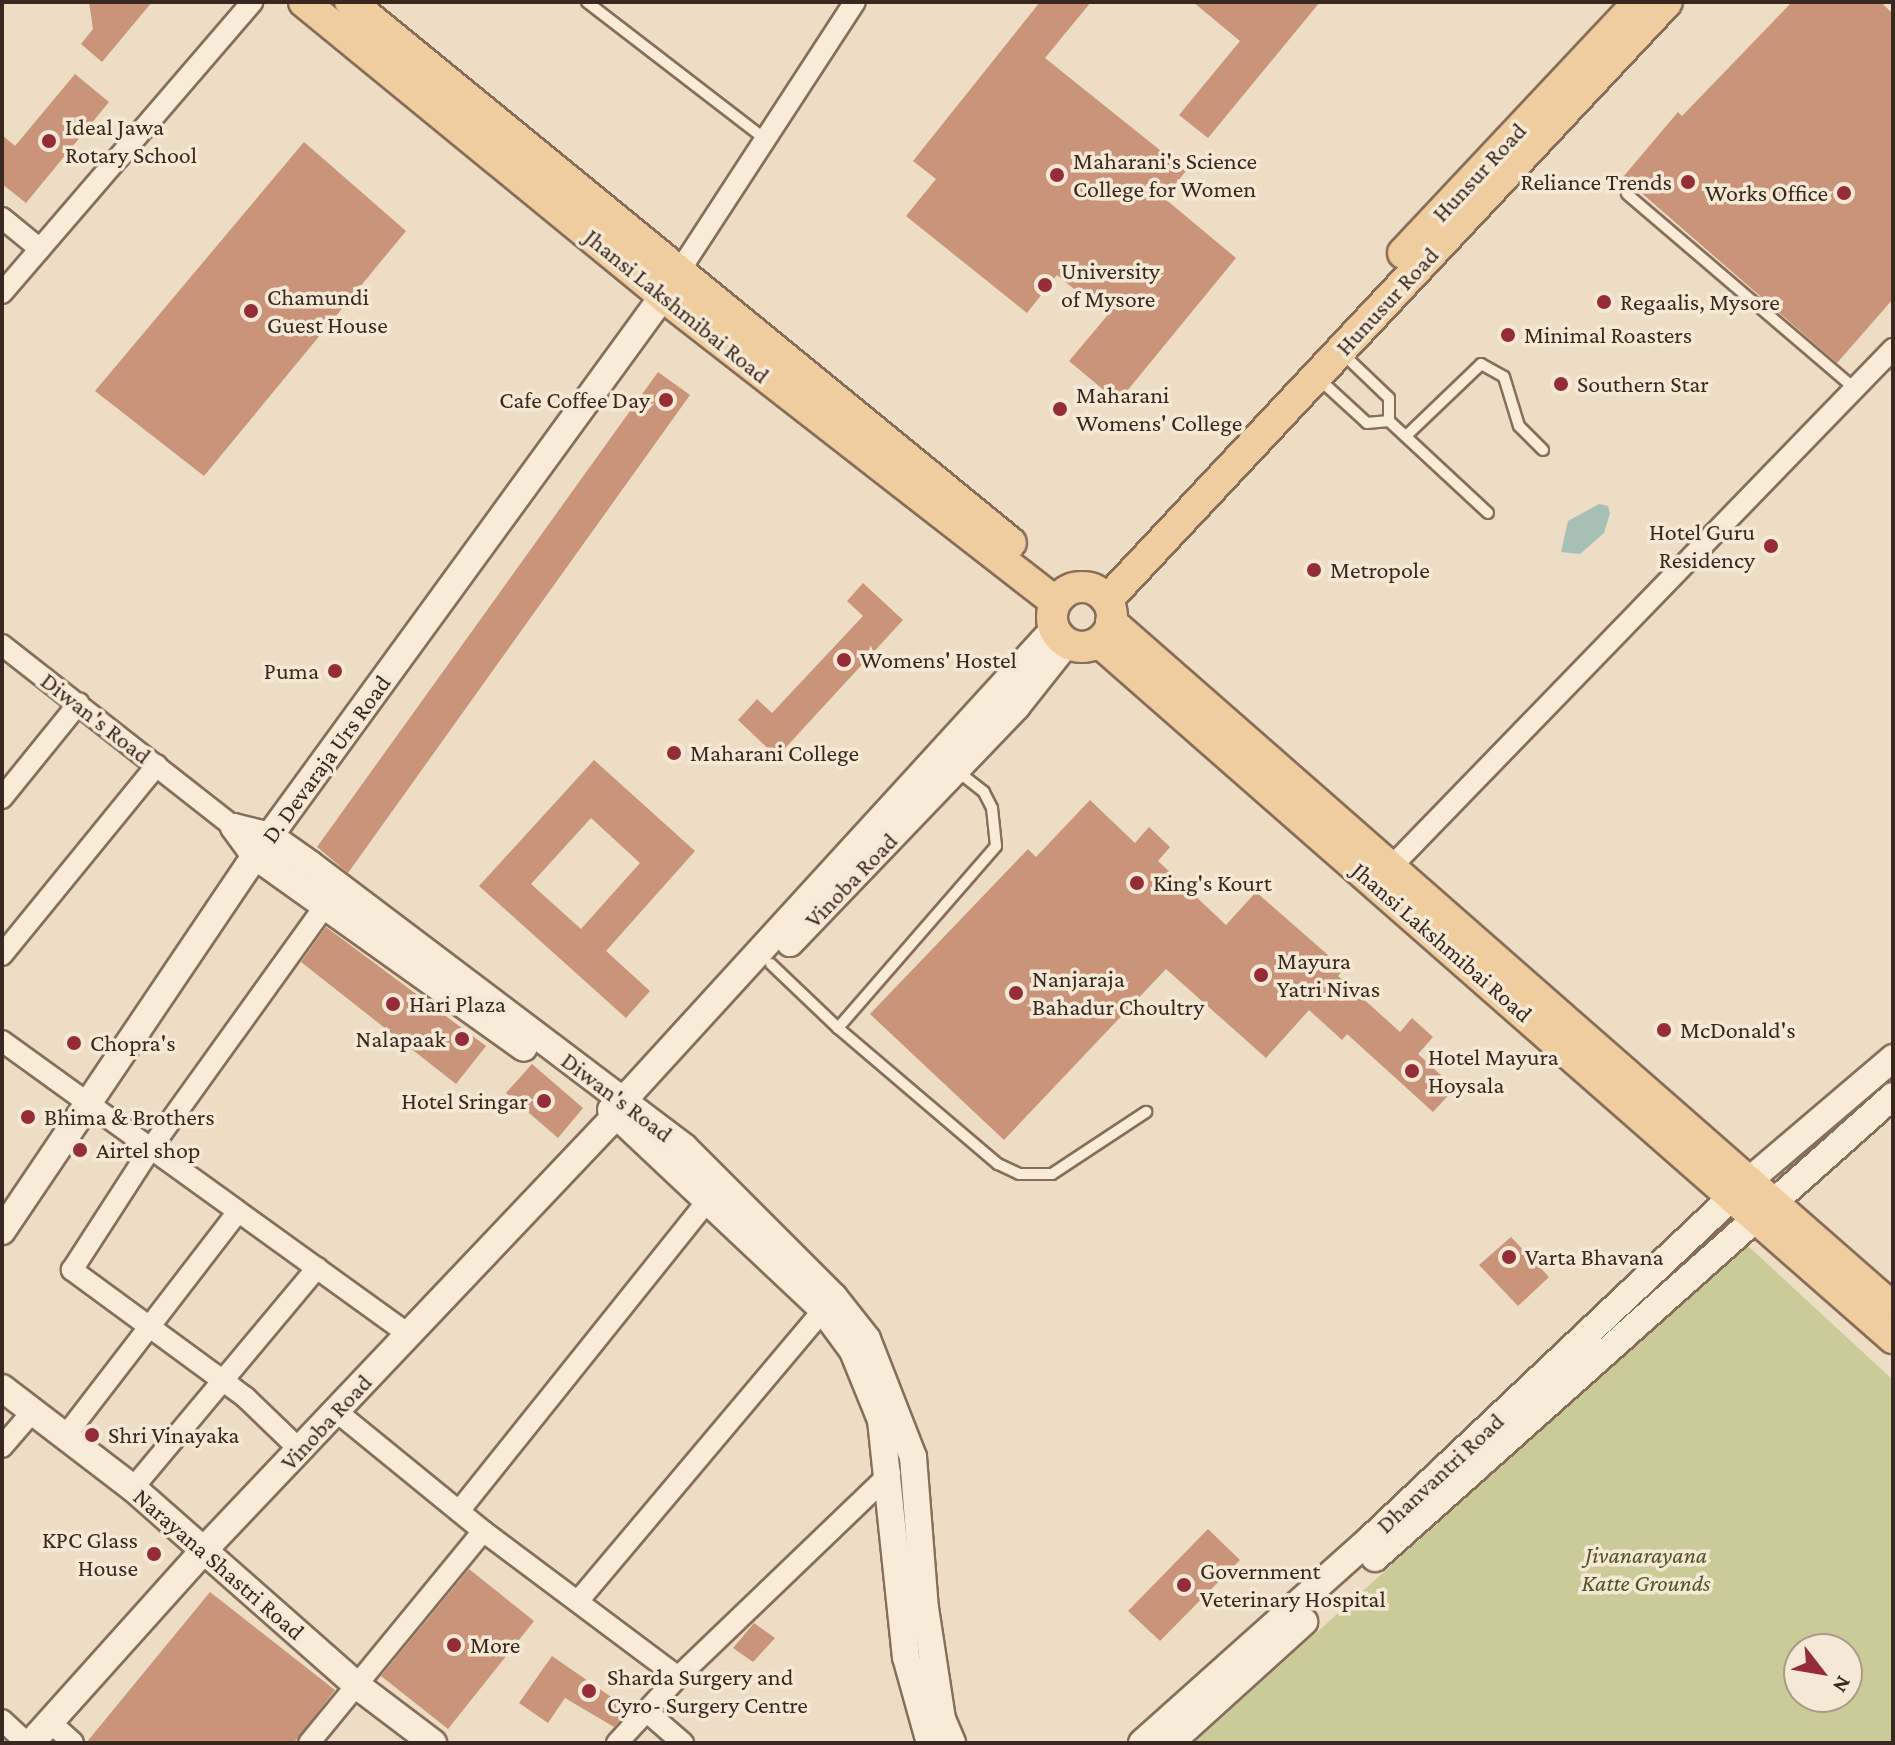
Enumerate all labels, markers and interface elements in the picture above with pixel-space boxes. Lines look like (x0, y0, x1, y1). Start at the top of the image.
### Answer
place label: Ideal Jawa Rotary School (65, 113, 197, 169)
street label: Hunsur Road (1426, 116, 1532, 228)
marker: Ideal Jawa Rotary School (40, 132, 58, 150)
place label: Maharani's Science College for Women (1073, 147, 1257, 203)
marker: Maharani's Science College for Women (1048, 166, 1066, 184)
place label: Reliance Trends (1520, 168, 1672, 196)
marker: Reliance Trends (1679, 173, 1697, 191)
place label: Works Office (1705, 179, 1828, 207)
marker: Works Office (1835, 184, 1853, 202)
street label: Jhansi Lakshmibai Road (579, 223, 775, 389)
street label: Hunusur Road (1329, 241, 1445, 361)
place label: University of Mysore (1061, 257, 1160, 313)
marker: University of Mysore (1036, 276, 1054, 294)
place label: Chamundi Guest House (267, 283, 388, 339)
place label: Regaalis, Mysore (1620, 288, 1780, 316)
marker: Regaalis, Mysore (1595, 293, 1613, 311)
marker: Chamundi Guest House (242, 302, 260, 320)
place label: Minimal Roasters (1524, 321, 1692, 349)
marker: Minimal Roasters (1499, 326, 1517, 344)
place label: Southern Star (1577, 370, 1709, 398)
marker: Southern Star (1552, 375, 1570, 393)
place label: Maharani Womens' College (1076, 381, 1242, 437)
place label: Cafe Coffee Day (499, 386, 650, 414)
marker: Cafe Coffee Day (657, 391, 675, 409)
marker: Maharani Womens' College (1051, 400, 1069, 418)
place label: Hotel Guru Residency (1649, 518, 1755, 574)
marker: Hotel Guru Residency (1762, 537, 1780, 555)
place label: Metropole (1330, 556, 1430, 584)
marker: Metropole (1305, 561, 1323, 579)
place label: Womens' Hostel (860, 646, 1017, 674)
marker: Womens' Hostel (835, 651, 853, 669)
place label: Puma (264, 657, 319, 685)
marker: Puma (326, 662, 344, 680)
street label: Diwan's Road (35, 666, 157, 770)
street label: D. Devaraja Urs Road (255, 669, 397, 849)
place label: Maharani College (690, 739, 859, 767)
marker: Maharani College (665, 744, 683, 762)
street label: Vinoba Road (799, 826, 903, 934)
street label: Jhansi Lakshmibai Road (1346, 856, 1538, 1028)
place label: King's Kourt (1153, 869, 1272, 897)
marker: King's Kourt (1128, 874, 1146, 892)
place label: Mayura Yatri Nivas (1277, 947, 1380, 1003)
place label: Nanjaraja Bahadur Choultry (1032, 965, 1204, 1021)
marker: Mayura Yatri Nivas (1252, 966, 1270, 984)
marker: Nanjaraja Bahadur Choultry (1007, 984, 1025, 1002)
place label: Hari Plaza (409, 990, 506, 1018)
marker: Hari Plaza (384, 995, 402, 1013)
place label: McDonald's (1680, 1016, 1796, 1044)
marker: McDonald's (1655, 1021, 1673, 1039)
place label: Nalapaak (356, 1025, 446, 1053)
place label: Chopra's (90, 1029, 176, 1057)
marker: Nalapaak (453, 1030, 471, 1048)
marker: Chopra's (65, 1034, 83, 1052)
place label: Hotel Mayura Hoysala (1428, 1043, 1559, 1099)
street label: Diwan's Road (556, 1046, 678, 1148)
marker: Hotel Mayura Hoysala (1403, 1062, 1421, 1080)
place label: Hotel Sringar (401, 1087, 528, 1115)
marker: Hotel Sringar (535, 1092, 553, 1110)
place label: Bhima & Brothers (44, 1103, 215, 1131)
marker: Bhima & Brothers (19, 1108, 37, 1126)
place label: Airtel shop (96, 1136, 200, 1164)
marker: Airtel shop (71, 1141, 89, 1159)
place label: Varta Bhavana (1525, 1243, 1664, 1271)
marker: Varta Bhavana (1500, 1248, 1518, 1266)
street label: Vinoba Road (274, 1368, 378, 1476)
street label: Dhanvantri Road (1370, 1407, 1510, 1539)
place label: Shri Vinayaka (108, 1421, 239, 1449)
marker: Shri Vinayaka (83, 1426, 101, 1444)
street label: Narayana Shastri Road (128, 1482, 310, 1646)
place label: KPC Glass House (42, 1526, 138, 1582)
park label: Jivanarayana Katte Grounds (1582, 1541, 1710, 1597)
marker: KPC Glass House (145, 1545, 163, 1563)
place label: Government Veterinary Hospital (1200, 1557, 1386, 1613)
marker: Government Veterinary Hospital (1175, 1576, 1193, 1594)
place label: More (470, 1631, 520, 1659)
north arrow (1783, 1633, 1863, 1713)
marker: More (445, 1636, 463, 1654)
place label: Sharda Surgery and Cyro- Surgery Centre (607, 1663, 808, 1719)
text: N (1828, 1672, 1857, 1697)
marker: Sharda Surgery and Cyro- Surgery Centre (578, 1680, 600, 1702)

